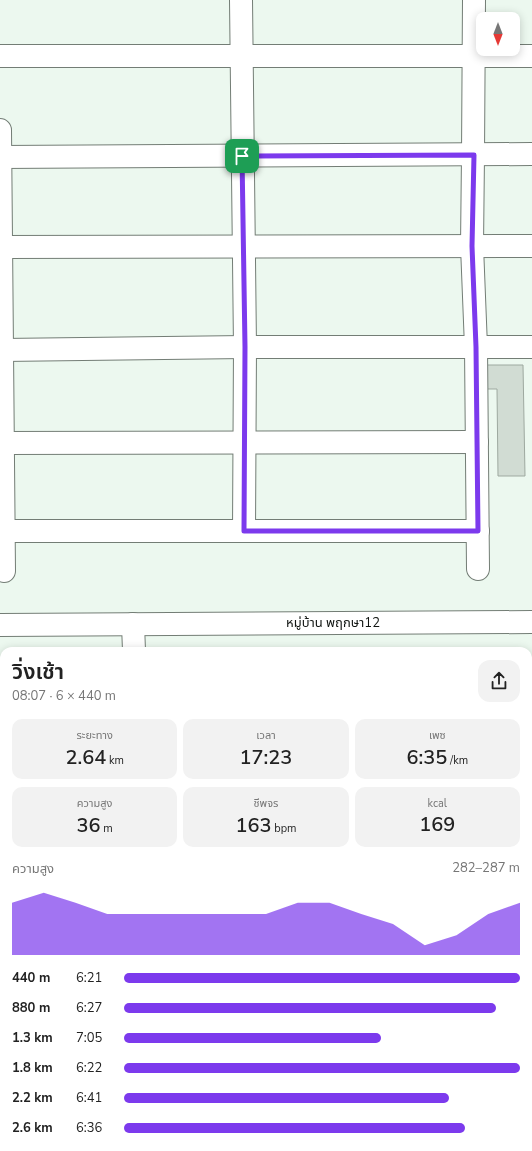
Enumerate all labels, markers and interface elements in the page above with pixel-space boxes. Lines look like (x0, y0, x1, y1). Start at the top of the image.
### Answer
north arrow (476, 12, 520, 56)
map controls (476, 12, 520, 56)
pin (225, 139, 259, 173)
icon: arrive (231, 145, 253, 167)
street label: หมู่บ้าน พฤกษา12 (286, 614, 380, 632)
text: วิ่งเช้า (12, 657, 64, 687)
button: share (478, 660, 520, 702)
text: 08:07 · 6 × 440 m (12, 687, 116, 705)
text: ระยะทาง (76, 728, 113, 743)
text: เวลา (256, 728, 276, 743)
text: เพซ (429, 728, 446, 743)
text: 2.64 (65, 744, 106, 771)
text: 17:23 (240, 744, 292, 771)
text: 6:35 (407, 744, 447, 771)
text: km (106, 753, 124, 768)
text: /km (447, 753, 468, 768)
text: ความสูง (77, 796, 112, 811)
text: ชีพจร (254, 796, 278, 811)
text: kcal (428, 796, 447, 811)
text: 169 (419, 811, 455, 838)
text: 36 (77, 812, 101, 839)
text: 163 (235, 812, 271, 839)
text: m (101, 821, 113, 836)
text: bpm (271, 821, 297, 836)
text: 282–287 m (452, 859, 520, 877)
text: ความสูง (12, 860, 54, 878)
text: 440 m (12, 969, 50, 987)
text: 6:21 (76, 969, 102, 987)
text: 880 m (12, 999, 50, 1017)
text: 6:27 (76, 999, 102, 1017)
text: 1.3 km (12, 1029, 53, 1047)
text: 7:05 (76, 1029, 102, 1047)
text: 1.8 km (12, 1059, 53, 1077)
text: 6:22 (76, 1059, 102, 1077)
text: 2.2 km (12, 1089, 53, 1107)
text: 6:41 (76, 1089, 102, 1107)
text: 2.6 km (12, 1119, 53, 1137)
text: 6:36 (76, 1119, 102, 1137)

